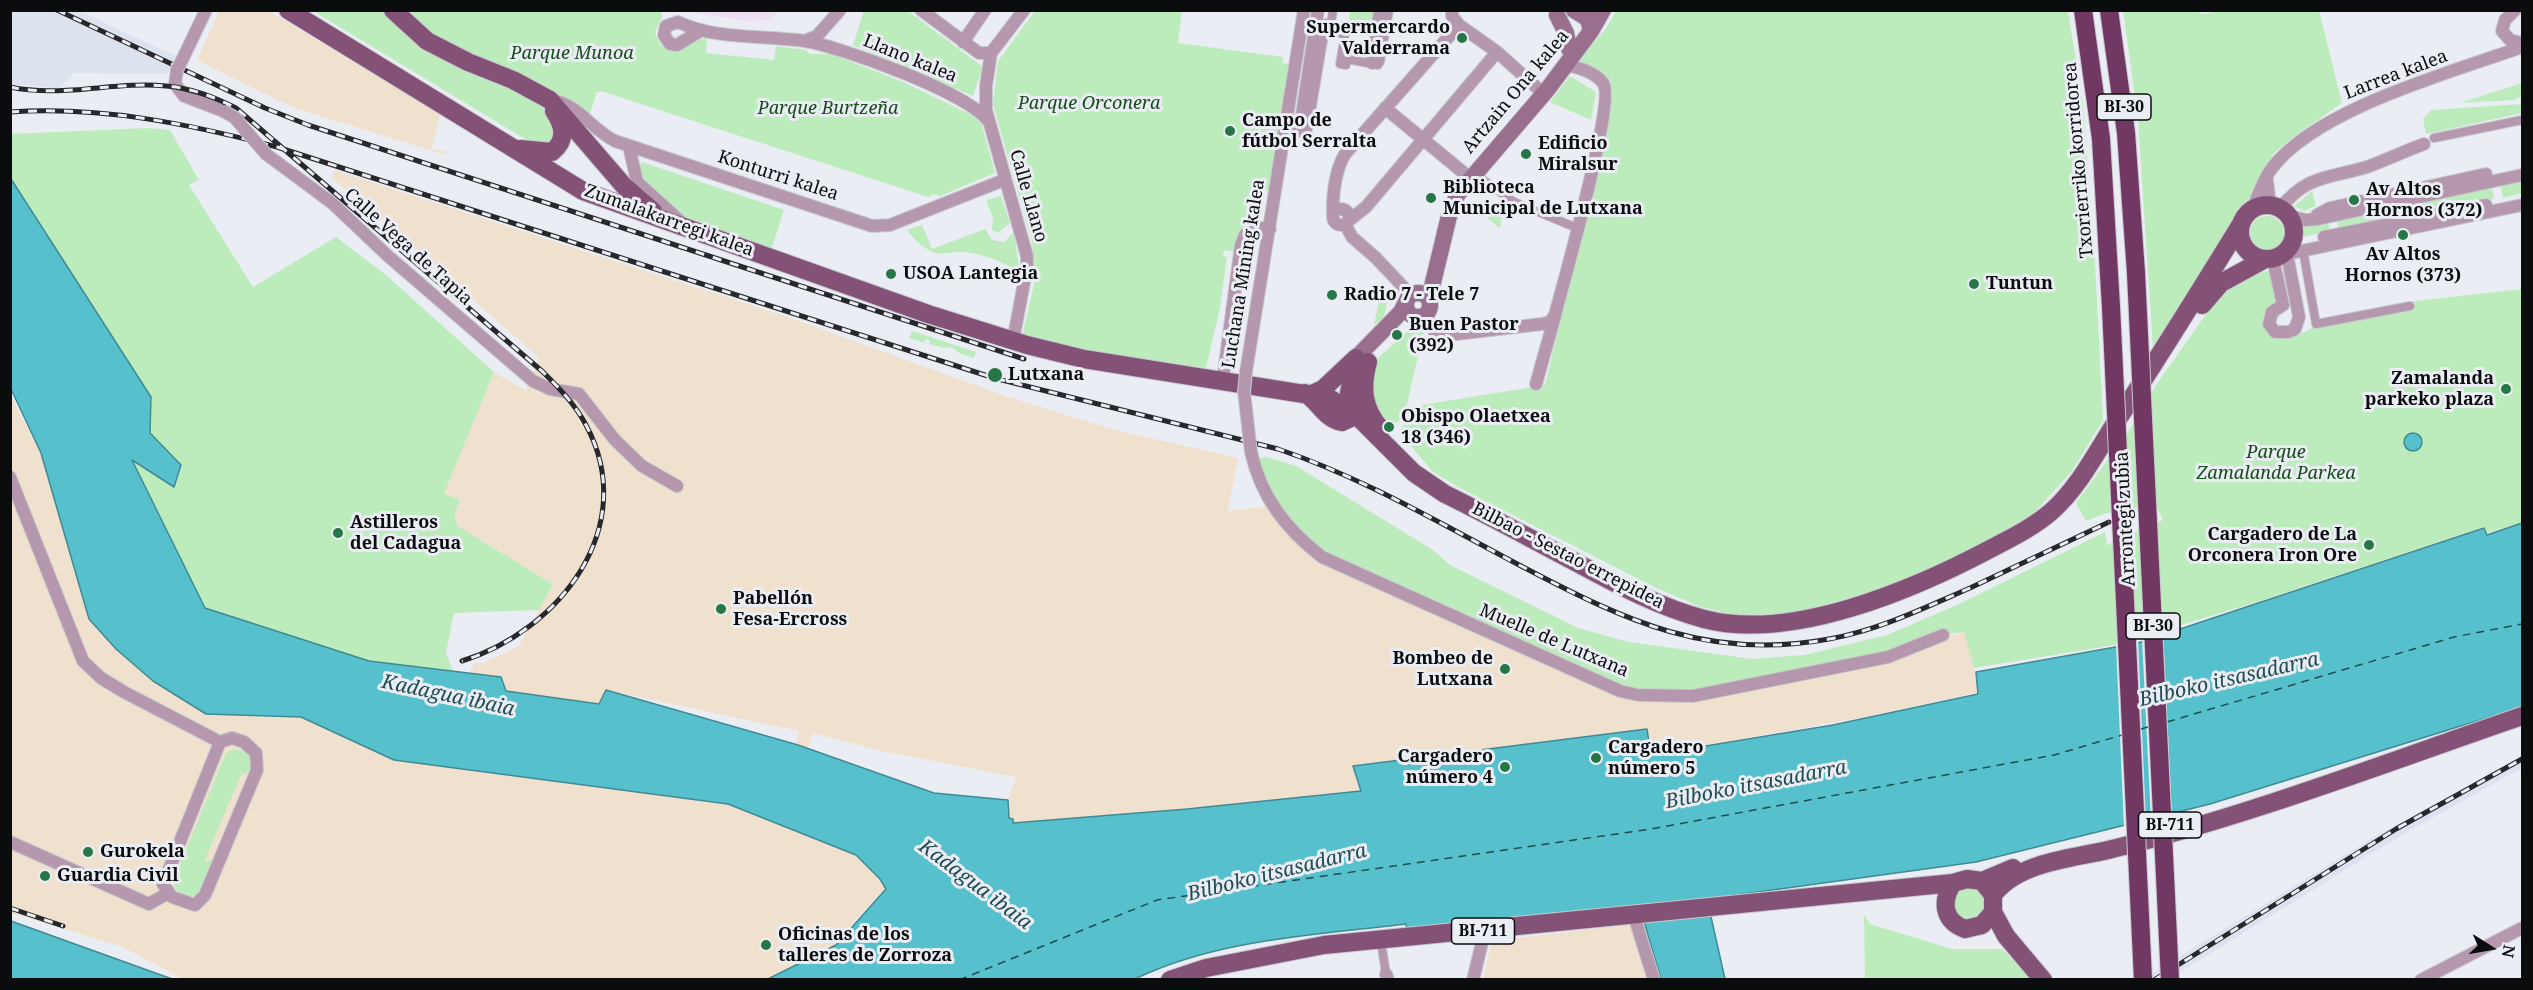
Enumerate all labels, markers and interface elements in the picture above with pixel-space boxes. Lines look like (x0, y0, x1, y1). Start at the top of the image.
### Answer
place label: Supermercardo Valderrama (1306, 17, 1450, 60)
street label: Artzain Ona kalea (1458, 26, 1574, 158)
street label: Llano kalea (860, 30, 960, 88)
marker: Supermercardo Valderrama (1455, 31, 1469, 45)
park label: Parque Munoa (510, 43, 634, 65)
street label: Larrea kalea (2341, 45, 2451, 105)
street label: Txorierriko korridorea (2060, 61, 2098, 259)
park label: Parque Orconera (1018, 93, 1160, 115)
road number: BI-30 (2097, 94, 2151, 120)
park label: Parque Burtzeña (758, 98, 898, 120)
place label: Campo de fútbol Serralta (1242, 110, 1377, 152)
marker: Campo de fútbol Serralta (1223, 124, 1237, 138)
place label: Edificio Miralsur (1538, 133, 1618, 176)
street label: Konturri kalea (715, 146, 841, 206)
street label: Calle Llano (1004, 147, 1052, 245)
marker: Edificio Miralsur (1519, 147, 1533, 161)
place label: Biblioteca Municipal de Lutxana (1443, 177, 1643, 219)
street label: Luchana Mining kalea (1218, 178, 1270, 370)
place label: Av Altos Hornos (372) (2366, 179, 2483, 222)
street label: Zumalakarregi kalea (582, 180, 756, 262)
street label: Calle Vega de Tapia (340, 184, 476, 310)
marker: Biblioteca Municipal de Lutxana (1424, 191, 1438, 205)
marker: Av Altos Hornos (372) (2347, 193, 2361, 207)
marker: Av Altos Hornos (373) (2396, 228, 2410, 242)
place label: Av Altos Hornos (373) (2345, 244, 2461, 286)
place label: USOA Lantegia (903, 263, 1038, 285)
marker: USOA Lantegia (884, 267, 898, 281)
place label: Tuntun (1986, 273, 2053, 295)
marker: Tuntun (1967, 277, 1981, 291)
place label: Radio 7 - Tele 7 (1344, 284, 1479, 306)
marker: Radio 7 - Tele 7 (1325, 288, 1339, 302)
place label: Buen Pastor (392) (1409, 314, 1519, 356)
marker: Buen Pastor (392) (1390, 328, 1404, 342)
place label: Lutxana (1008, 364, 1084, 386)
marker: Lutxana (986, 366, 1004, 384)
place label: Zamalanda parkeko plaza (2365, 368, 2494, 410)
marker: Zamalanda parkeko plaza (2499, 382, 2513, 396)
place label: Obispo Olaetxea 18 (346) (1401, 406, 1551, 448)
marker: Obispo Olaetxea 18 (346) (1382, 420, 1396, 434)
park label: Parque Zamalanda Parkea (2196, 442, 2356, 484)
street label: Arrontegi zubia (2112, 451, 2140, 587)
street label: Bilbao - Sestao errepidea (1468, 498, 1668, 614)
place label: Astilleros del Cadagua (350, 512, 461, 554)
place label: Cargadero de La Orconera Iron Ore (2188, 524, 2357, 566)
marker: Astilleros del Cadagua (331, 526, 345, 540)
marker: Cargadero de La Orconera Iron Ore (2362, 538, 2376, 552)
place label: Pabellón Fesa-Ercross (733, 588, 847, 630)
street label: Muelle de Lutxana (1476, 600, 1632, 682)
marker: Pabellón Fesa-Ercross (714, 602, 728, 616)
road number: BI-30 (2126, 613, 2180, 639)
place label: Bombeo de Lutxana (1392, 648, 1493, 690)
water label: Bilboko itsasadarra (2137, 648, 2321, 712)
marker: Bombeo de Lutxana (1498, 662, 1512, 676)
water label: Kadagua ibaia (379, 670, 517, 722)
place label: Cargadero número 5 (1608, 737, 1704, 780)
place label: Cargadero número 4 (1397, 746, 1493, 789)
marker: Cargadero número 5 (1589, 751, 1603, 765)
water label: Bilboko itsasadarra (1663, 756, 1849, 814)
marker: Cargadero número 4 (1498, 760, 1512, 774)
road number: BI-711 (2138, 812, 2202, 838)
water label: Kadagua ibaia (914, 835, 1036, 935)
water label: Bilboko itsasadarra (1185, 839, 1369, 907)
place label: Gurokela (100, 841, 185, 863)
marker: Gurokela (81, 845, 95, 859)
place label: Guardia Civil (57, 865, 179, 887)
marker: Guardia Civil (38, 869, 52, 883)
road number: BI-711 (1452, 918, 1514, 944)
north arrow (2461, 918, 2521, 978)
place label: Oficinas de los talleres de Zorroza (778, 924, 952, 966)
marker: Oficinas de los talleres de Zorroza (759, 938, 773, 952)
text: N (2497, 943, 2521, 960)

